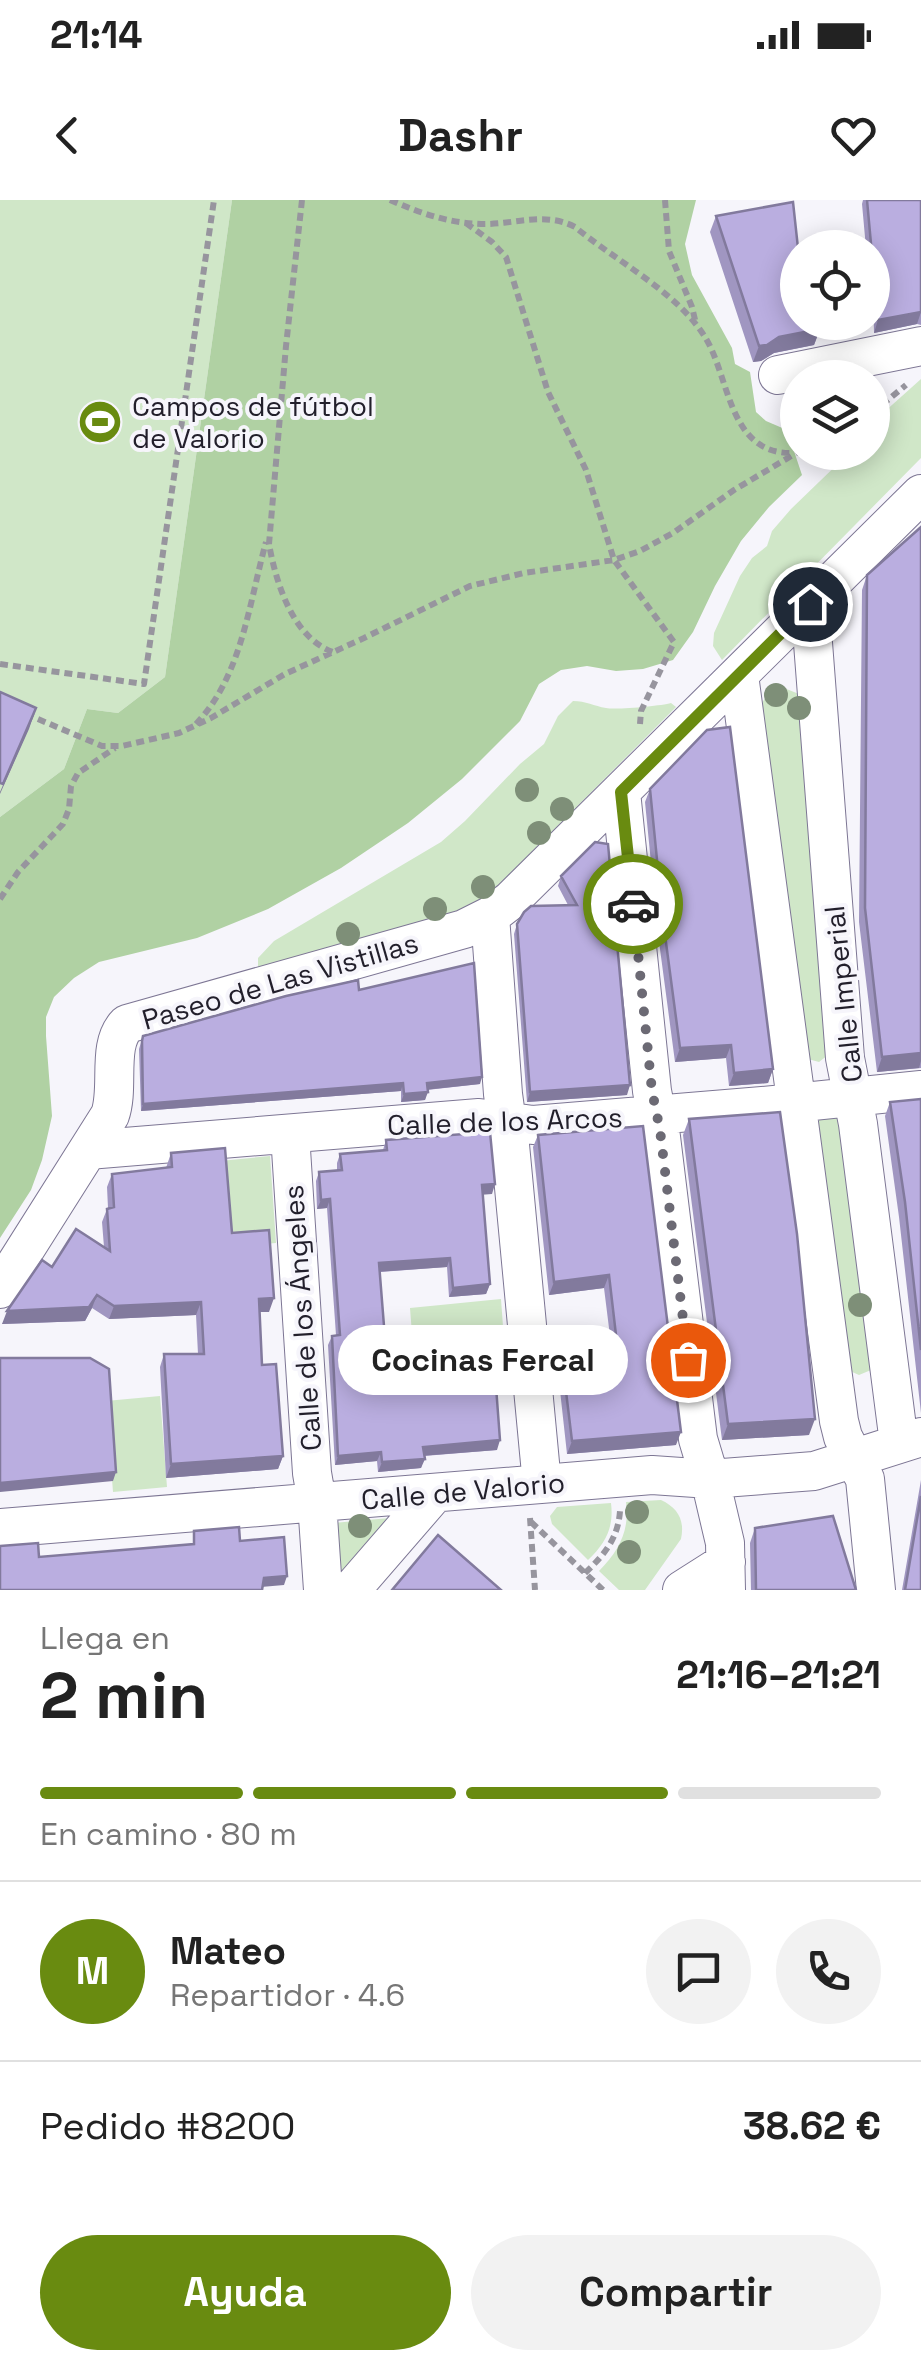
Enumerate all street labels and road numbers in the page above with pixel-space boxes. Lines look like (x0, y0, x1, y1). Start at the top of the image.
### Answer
street label: Calle Imperial (816, 904, 870, 1084)
street label: Paseo de Las Vistillas (138, 924, 422, 1038)
street label: Calle de los Arcos (387, 1099, 623, 1143)
street label: Calle de los Ángeles (275, 1184, 329, 1452)
street label: Calle de Valorio (360, 1464, 566, 1518)

